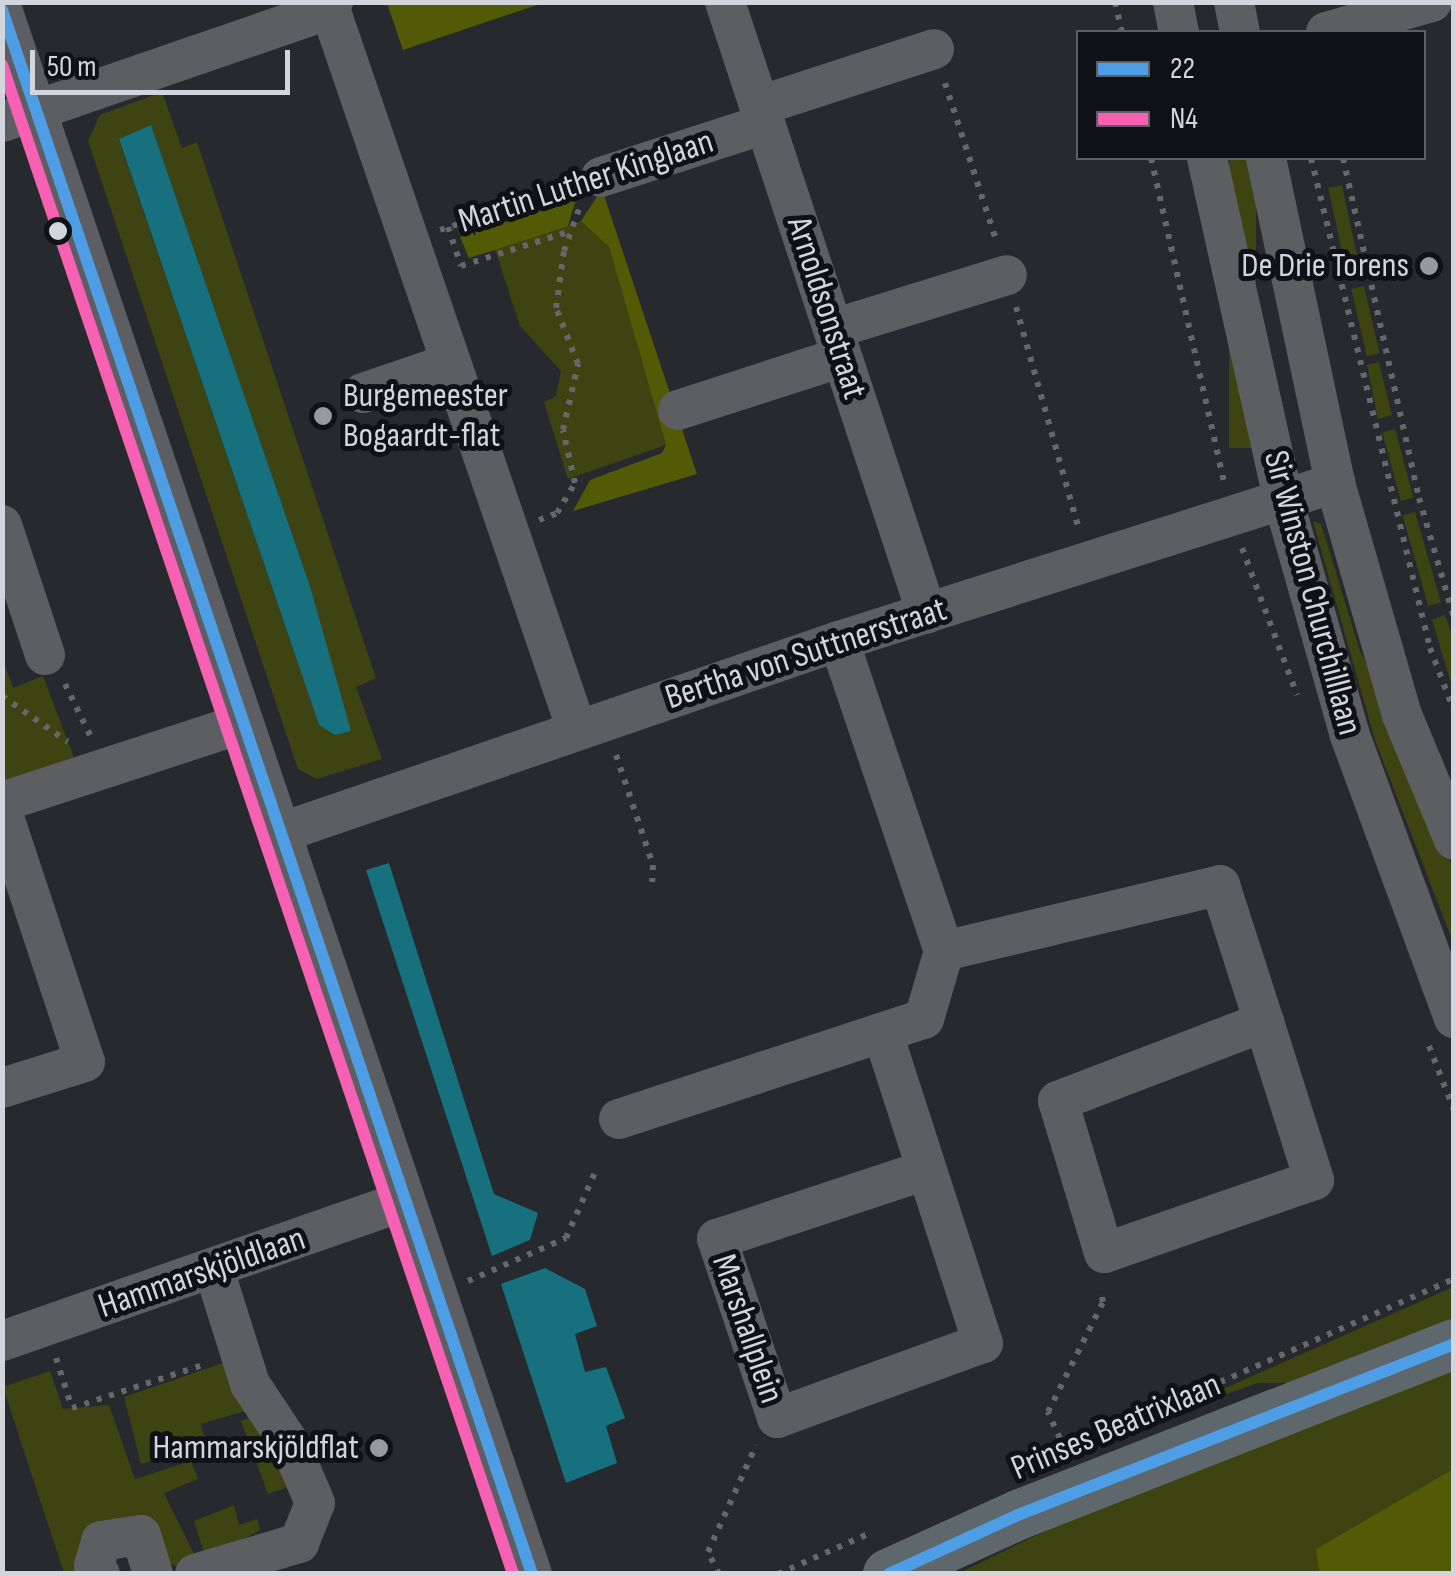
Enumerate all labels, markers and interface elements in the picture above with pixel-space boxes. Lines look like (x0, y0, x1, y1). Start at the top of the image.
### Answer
scale bar (35, 30, 295, 92)
legend (1076, 30, 1426, 160)
text: 50 m (47, 49, 96, 85)
text: 22 (1170, 51, 1195, 87)
text: N4 (1170, 101, 1198, 137)
street label: Martin Luther Kinglaan (453, 121, 719, 243)
street label: Arnoldsonstraat (777, 212, 875, 404)
unlabelled marker (48, 221, 68, 241)
place label: De Drie Torens (1241, 245, 1409, 287)
marker: De Drie Torens (1418, 255, 1440, 277)
place label: Burgemeester Bogaardt-flat (343, 375, 508, 457)
marker: Burgemeester Bogaardt-flat (312, 405, 334, 427)
street label: Sir Winston Churchilllaan (1254, 446, 1370, 740)
street label: Bertha von Suttnerstraat (660, 589, 952, 719)
street label: Hammarskjöldlaan (93, 1218, 311, 1328)
street label: Marshallplein (702, 1249, 792, 1409)
street label: Prinses Beatrixlaan (1005, 1364, 1227, 1490)
place label: Hammarskjöldflat (153, 1427, 359, 1469)
marker: Hammarskjöldflat (368, 1437, 390, 1459)

